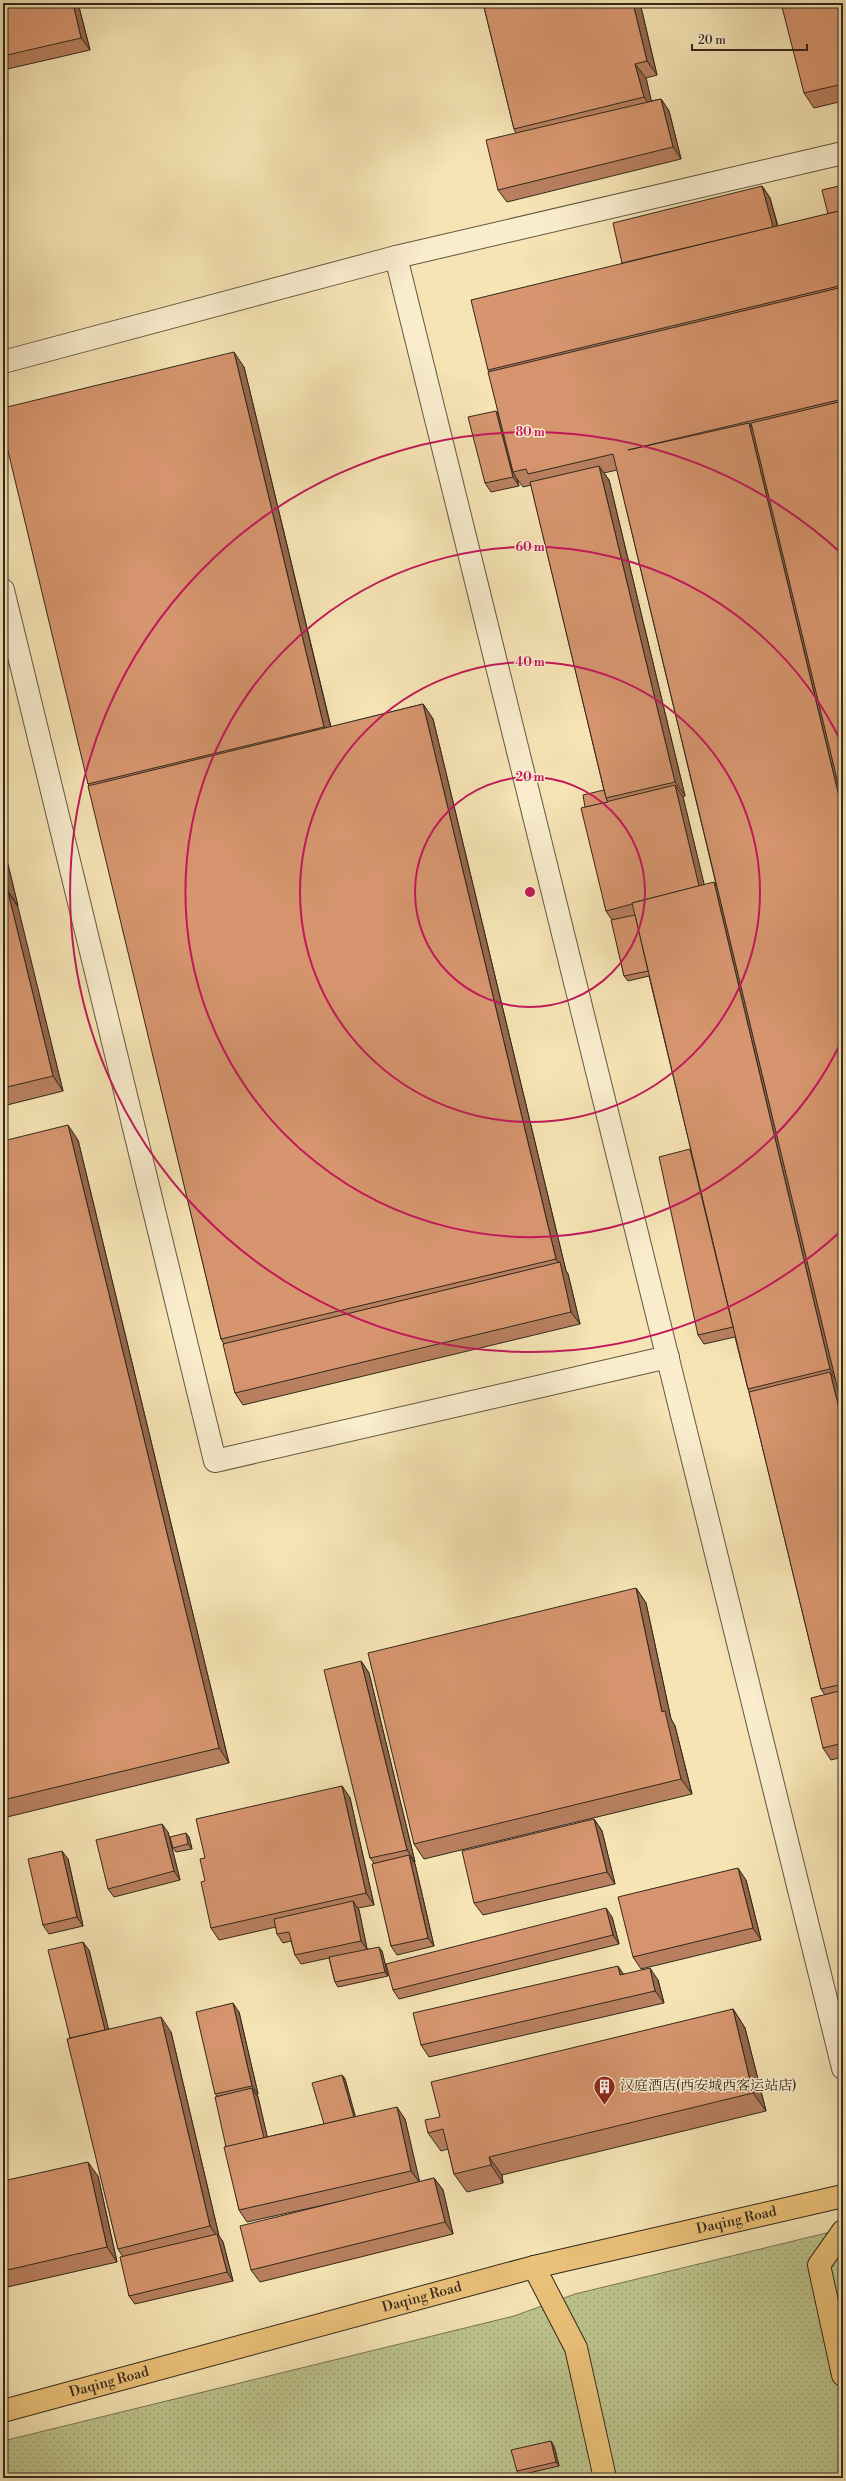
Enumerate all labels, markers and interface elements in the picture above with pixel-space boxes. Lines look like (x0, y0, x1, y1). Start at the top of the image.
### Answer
scale bar (692, 26, 807, 52)
text: 20 m (698, 33, 726, 48)
text: 80 m (515, 425, 545, 440)
text: 60 m (515, 540, 545, 555)
text: 40 m (515, 655, 545, 670)
text: 20 m (515, 770, 545, 785)
centre of rings (523, 885, 537, 899)
building icon: 汉庭酒店(西安城西客运站店) (592, 2073, 618, 2106)
place label: 汉庭酒店(西安城西客运站店) (620, 2077, 797, 2095)
street label: Daqing Road (695, 2203, 778, 2238)
street label: Daqing Road (380, 2278, 464, 2317)
street label: Daqing Road (67, 2363, 151, 2402)

